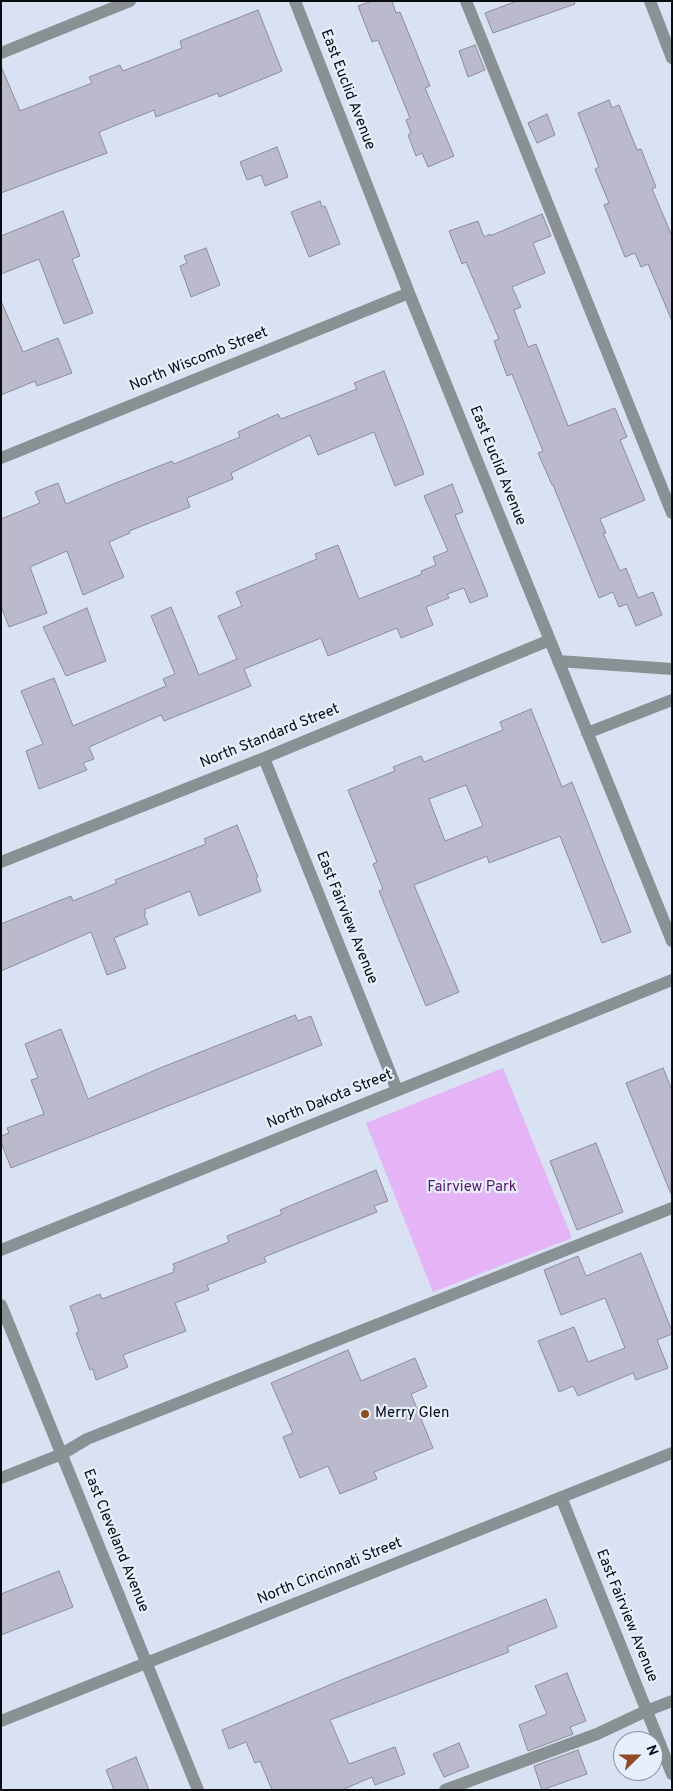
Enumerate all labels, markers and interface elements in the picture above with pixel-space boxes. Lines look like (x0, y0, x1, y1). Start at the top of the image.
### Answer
street label: East Euclid Avenue (316, 27, 378, 153)
street label: North Wiscomb Street (127, 324, 271, 396)
street label: East Euclid Avenue (465, 403, 529, 529)
street label: North Standard Street (198, 701, 342, 773)
street label: East Fairview Avenue (311, 849, 381, 987)
street label: North Dakota Street (264, 1067, 396, 1133)
park label: Fairview Park (427, 1179, 517, 1197)
place label: Merry Glen (375, 1405, 449, 1423)
marker: Merry Glen (359, 1408, 371, 1420)
street label: East Cleveland Avenue (78, 1467, 152, 1615)
street label: North Cincinnati Street (255, 1535, 405, 1609)
street label: East Fairview Avenue (591, 1547, 661, 1685)
north arrow (613, 1731, 663, 1781)
text: N (642, 1743, 661, 1758)

